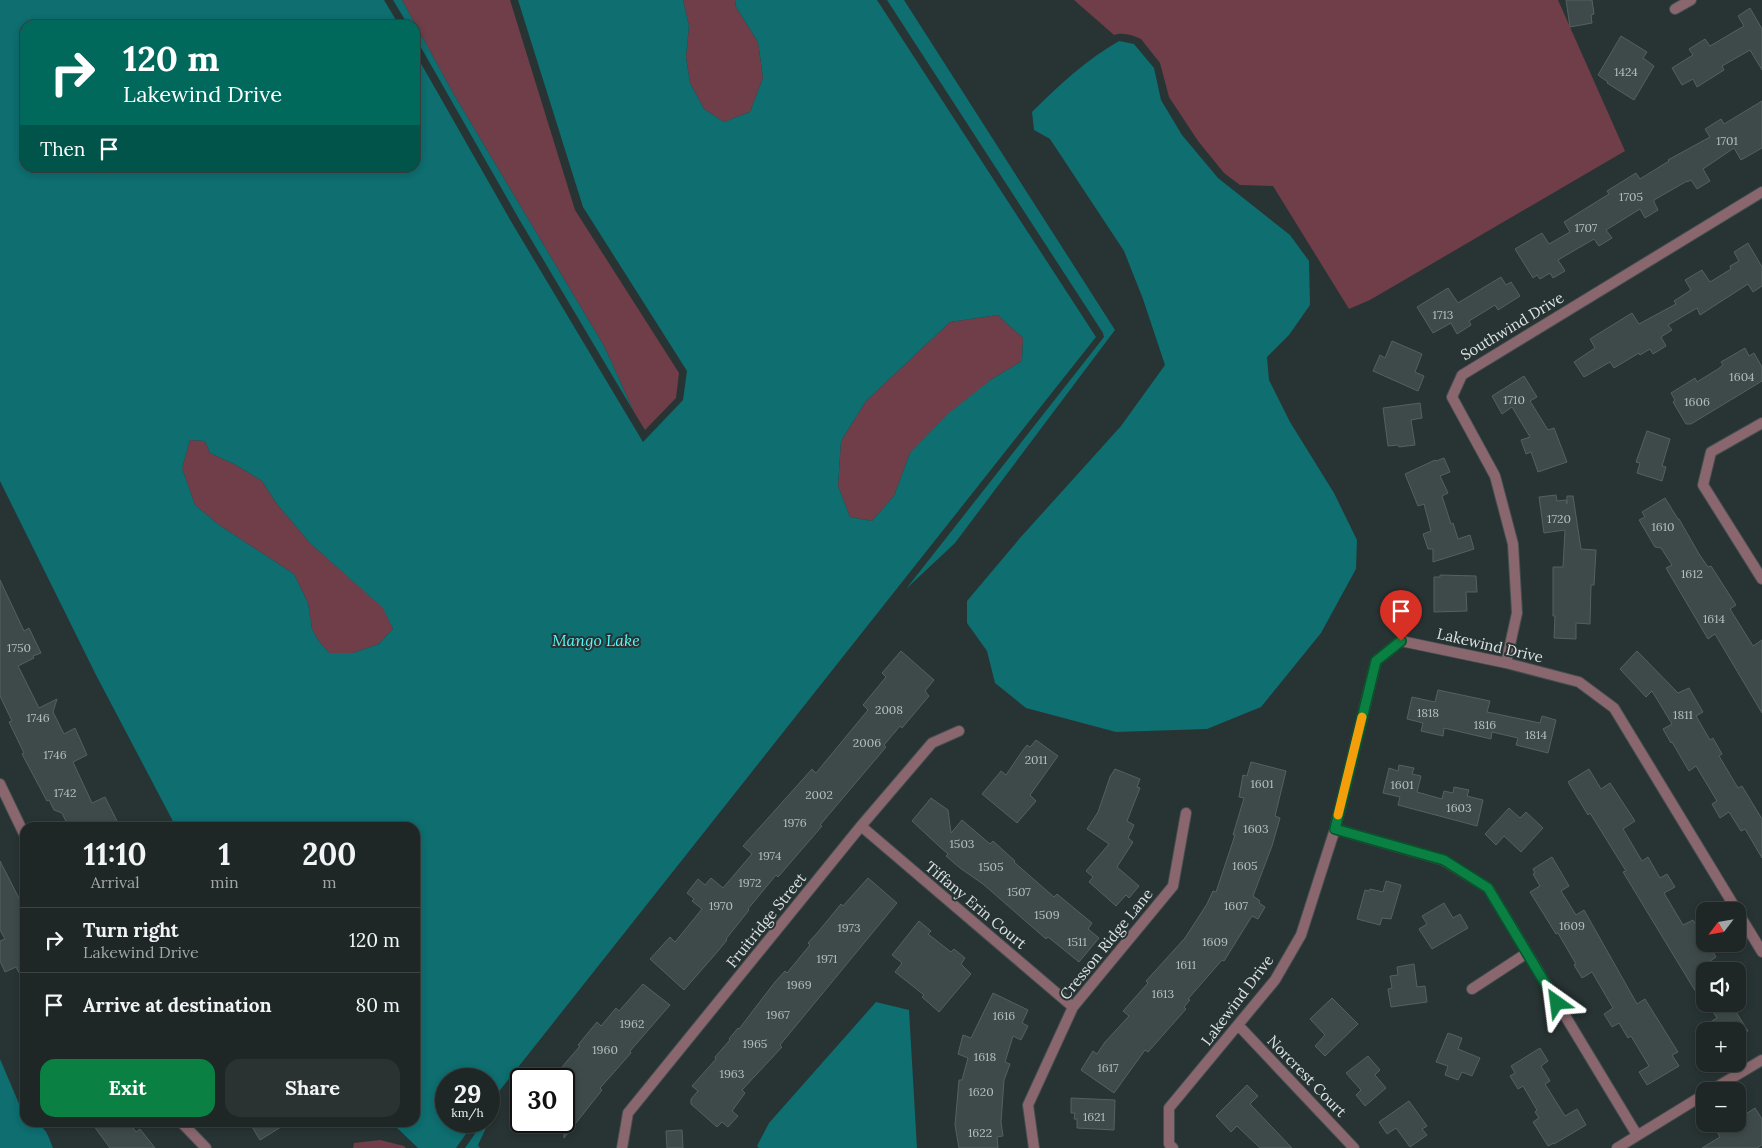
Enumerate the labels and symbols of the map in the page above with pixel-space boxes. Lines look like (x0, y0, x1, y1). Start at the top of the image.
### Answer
house number: 1424 (1614, 64, 1638, 79)
house number: 1701 (1716, 133, 1738, 148)
house number: 1705 (1619, 189, 1643, 204)
house number: 1707 (1575, 220, 1598, 235)
street label: Southwind Drive (1457, 288, 1567, 364)
house number: 1713 (1433, 307, 1454, 322)
house number: 1604 (1729, 369, 1755, 384)
house number: 1710 (1503, 392, 1525, 407)
house number: 1606 (1684, 394, 1710, 409)
house number: 1720 (1547, 511, 1571, 526)
house number: 1610 (1651, 519, 1675, 534)
house number: 1612 (1681, 566, 1703, 581)
pin (1380, 590, 1422, 641)
house number: 1614 (1703, 611, 1726, 626)
street label: Lakewind Drive (1435, 624, 1545, 666)
water label: Mango Lake (552, 630, 640, 650)
house number: 1750 (7, 640, 31, 655)
house number: 2008 (875, 702, 903, 717)
house number: 1818 (1417, 705, 1439, 720)
house number: 1811 (1673, 707, 1693, 722)
house number: 1746 (26, 710, 50, 725)
house number: 1816 (1474, 717, 1496, 732)
house number: 1814 (1525, 727, 1547, 742)
house number: 2006 (853, 735, 881, 750)
house number: 1746 (43, 747, 67, 762)
house number: 2011 (1025, 752, 1047, 767)
house number: 1601 (1250, 776, 1274, 791)
house number: 1601 (1390, 777, 1414, 792)
house number: 1742 (54, 785, 76, 800)
house number: 2002 (805, 787, 833, 802)
house number: 1603 (1446, 800, 1472, 815)
house number: 1976 (783, 815, 807, 830)
house number: 1603 (1243, 821, 1269, 836)
house number: 1503 (949, 836, 975, 851)
house number: 1974 (759, 848, 782, 863)
street label: Tiffany Erin Court (921, 857, 1031, 953)
house number: 1605 (1232, 858, 1258, 873)
house number: 1505 (979, 859, 1003, 874)
street label: Fruitridge Street (722, 869, 810, 971)
house number: 1972 (739, 875, 762, 890)
house number: 1507 (1007, 884, 1031, 899)
street label: Cresson Ridge Lane (1055, 885, 1157, 1003)
house number: 1970 (709, 898, 733, 913)
house number: 1607 (1224, 898, 1248, 913)
north arrow (1696, 902, 1746, 952)
house number: 1509 (1034, 907, 1060, 922)
house number: 1609 (1559, 918, 1585, 933)
house number: 1973 (837, 920, 861, 935)
house number: 1511 (1067, 934, 1087, 949)
house number: 1609 (1202, 934, 1228, 949)
house number: 1971 (817, 951, 837, 966)
street label: Lakewind Drive (1197, 951, 1277, 1049)
house number: 1611 (1176, 957, 1196, 972)
position arrow (1530, 976, 1582, 1028)
house number: 1969 (786, 977, 812, 992)
house number: 1613 (1152, 986, 1174, 1001)
house number: 1967 (766, 1007, 790, 1022)
house number: 1616 (993, 1008, 1015, 1023)
house number: 1962 (620, 1016, 644, 1031)
street label: Norcrest Court (1263, 1031, 1351, 1121)
house number: 1965 (743, 1036, 767, 1051)
house number: 1960 (592, 1042, 618, 1057)
house number: 1618 (974, 1049, 996, 1064)
house number: 1617 (1097, 1060, 1119, 1075)
house number: 1963 (720, 1066, 745, 1081)
speed limit sign: 30 (510, 1068, 575, 1133)
house number: 1620 (968, 1084, 994, 1099)
house number: 1621 (1083, 1109, 1105, 1124)
house number: 1622 (968, 1125, 992, 1140)

